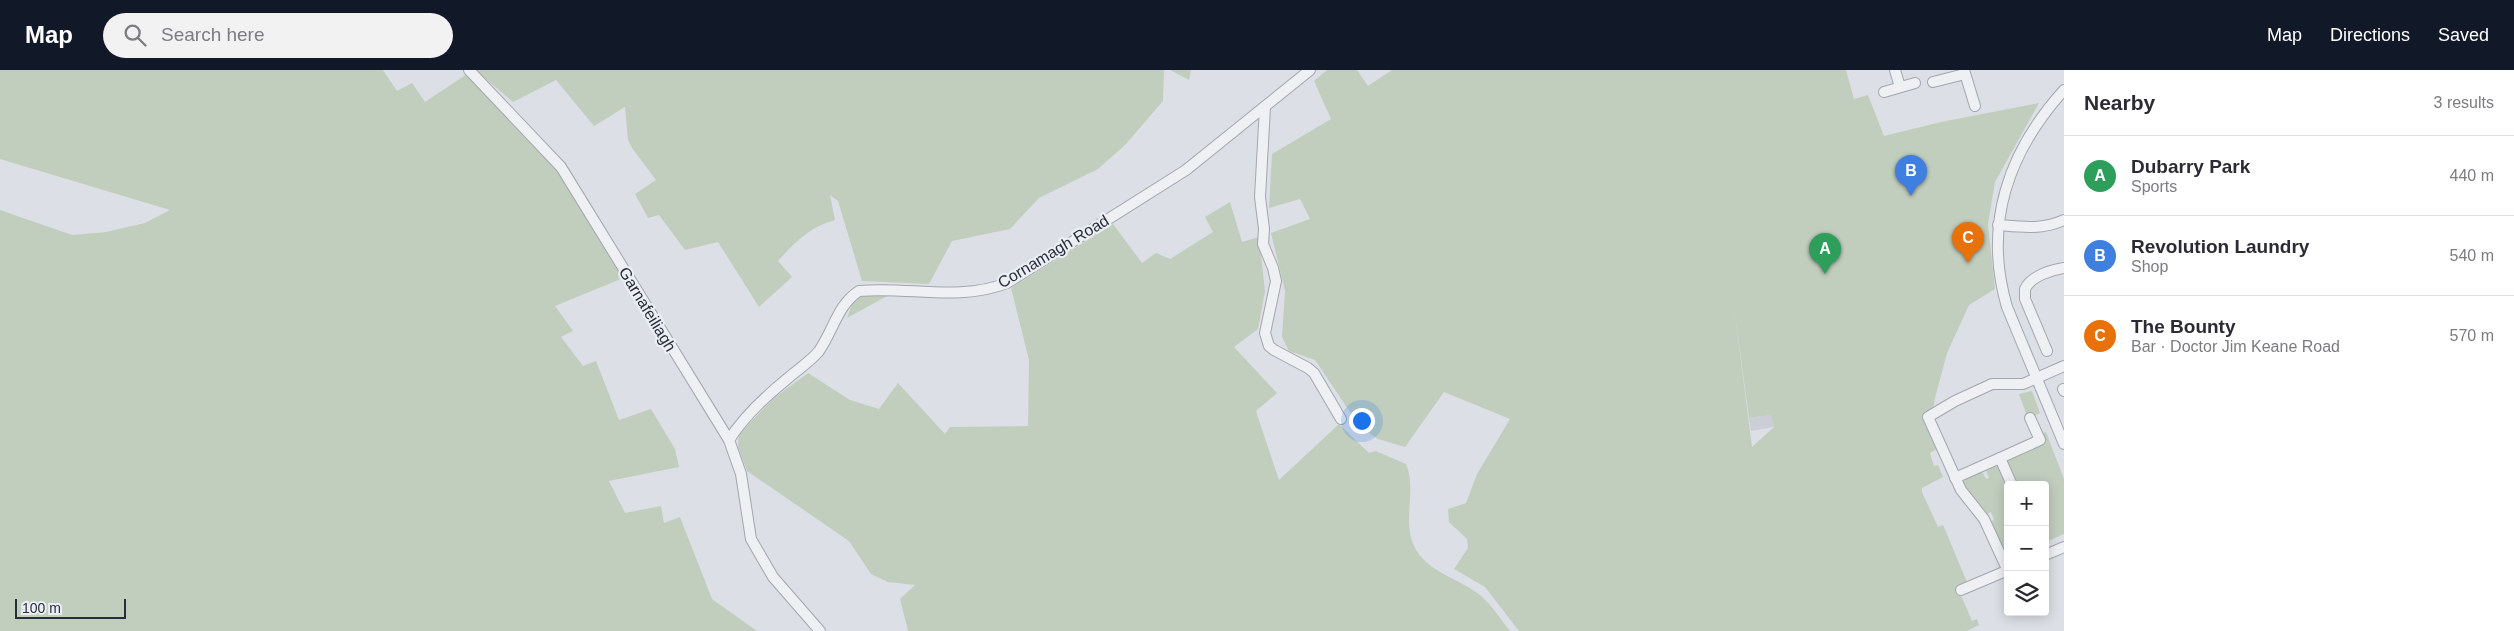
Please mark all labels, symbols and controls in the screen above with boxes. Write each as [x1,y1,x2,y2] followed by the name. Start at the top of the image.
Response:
[103,13,453,58] search box
[25,21,73,48] text: Map
[121,21,149,49] icon: search
[161,24,265,45] text: Search here
[2267,25,2302,45] text: Map
[2330,25,2410,45] text: Directions
[2438,25,2489,45] text: Saved
[2084,91,2155,114] text: Nearby
[2434,94,2494,111] text: 3 results
[1895,155,1927,196] pin: B
[2131,156,2250,177] text: Dubarry Park
[2094,167,2106,184] text: A
[2450,167,2494,184] text: 440 m
[2131,178,2177,195] text: Sports
[995,212,1112,291] street label: Cornamagh Road
[1952,222,1984,263] pin: C
[1809,233,1841,274] pin: A
[2131,236,2309,257] text: Revolution Laundry
[2094,247,2106,264] text: B
[2450,247,2494,264] text: 540 m
[2131,258,2168,275] text: Shop
[616,264,679,354] street label: Garnafeiliagh
[2131,316,2236,337] text: The Bounty
[2094,327,2106,344] text: C
[2450,327,2494,344] text: 570 m
[2131,338,2340,355] text: Bar · Doctor Jim Keane Road
[1349,408,1375,434] your location
[2004,481,2049,616] map controls
[2004,481,2049,526] button: +
[2004,526,2049,571] button: −
[2004,571,2049,616] button: layers
[15,596,126,619] scale bar
[22,600,61,616] text: 100 m

